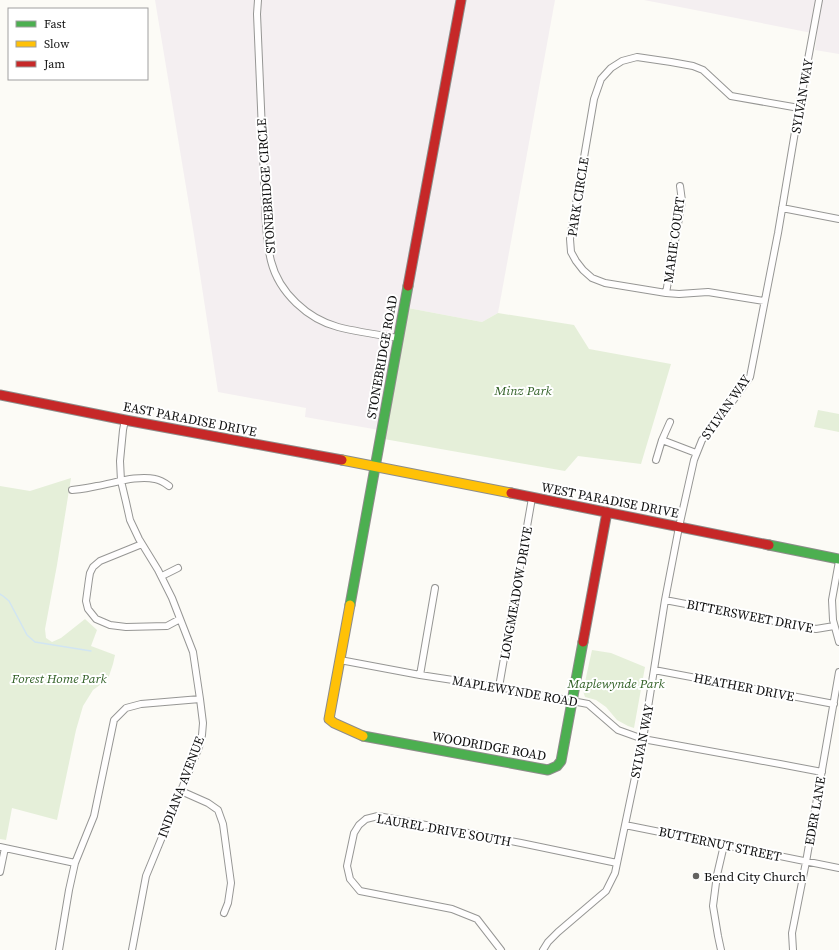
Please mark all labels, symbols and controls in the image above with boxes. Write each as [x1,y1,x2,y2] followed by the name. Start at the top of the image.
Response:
[8,8,148,80] legend
[44,16,66,32] text: Fast
[44,36,70,52] text: Slow
[43,56,65,72] text: Jam
[787,57,817,135] street label: SYLVAN WAY
[253,118,279,254] street label: STONEBRIDGE CIRCLE
[563,156,593,238] street label: PARK CIRCLE
[660,196,688,284] street label: MARIE COURT
[363,294,401,420] street label: STONEBRIDGE ROAD
[697,371,755,443] street label: SYLVAN WAY
[493,382,552,399] park label: Minz Park
[122,398,258,440] street label: EAST PARADISE DRIVE
[540,478,680,522] street label: WEST PARADISE DRIVE
[496,525,536,661] street label: LONGMEADOW DRIVE
[685,595,815,637] street label: BITTERSWEET DRIVE
[692,669,796,705] street label: HEATHER DRIVE
[10,670,107,687] park label: Forest Home Park
[451,672,579,710] street label: MAPLEWYNDE ROAD
[566,675,665,692] park label: Maplewynde Park
[626,702,658,780] street label: SYLVAN WAY
[430,728,548,764] street label: WOODRIDGE ROAD
[154,734,208,840] street label: INDIANA AVENUE
[801,775,829,847] street label: EDER LANE
[375,810,513,850] street label: LAUREL DRIVE SOUTH
[657,823,783,865] street label: BUTTERNUT STREET
[704,868,806,885] place label: Bend City Church
[691,871,701,881] marker: Bend City Church

